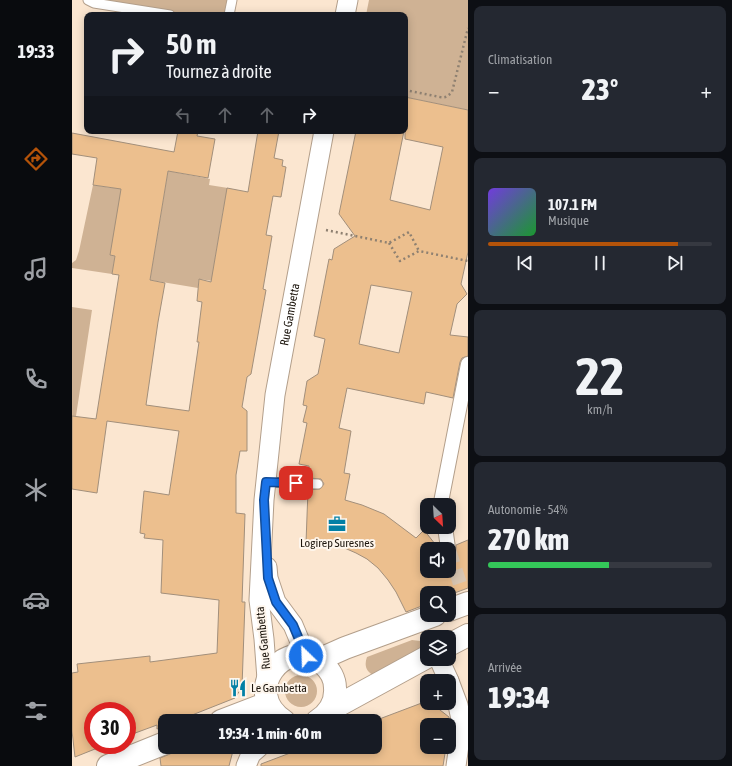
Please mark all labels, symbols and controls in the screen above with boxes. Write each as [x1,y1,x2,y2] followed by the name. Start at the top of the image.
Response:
[100,28,152,80] icon: right
[166,28,216,60] text: 50 m
[17,41,55,62] text: 19:33
[488,52,552,67] text: Climatisation
[166,61,272,82] text: Tournez à droite
[582,72,618,106] text: 23°
[488,77,499,103] text: −
[701,77,712,103] text: +
[172,104,194,126] icon: left
[214,104,236,126] icon: ahead
[256,104,278,126] icon: ahead
[298,104,320,126] icon: right
[22,145,50,173] icon: directions
[548,196,597,213] text: 107.1 FM
[548,213,589,228] text: Musique
[514,252,536,274] icon: previous
[589,252,611,274] icon: pause
[664,252,686,274] icon: next
[22,255,50,283] icon: music
[277,282,303,347] street label: Rue Gambetta
[576,346,624,406] text: 22
[22,365,50,393] icon: phone
[587,402,613,417] text: km/h
[279,466,313,500] pin
[285,472,307,494] icon: arrive
[22,476,50,504] icon: climate
[420,498,456,534] north arrow
[420,498,456,754] map controls
[488,502,568,517] text: Autonomie · 54%
[327,514,347,534] office icon: Logirep Suresnes
[488,522,569,556] text: 270 km
[300,536,374,550] place label: Logirep Suresnes
[420,542,456,578] button: sound
[22,586,50,614] icon: car
[420,586,456,622] button: search
[253,606,273,670] street label: Rue Gambetta
[420,630,456,666] button: layers
[285,635,327,677] position arrow
[488,660,522,675] text: Arrivée
[420,674,456,710] button: +
[228,678,248,698] restaurant icon: Le Gambetta
[488,680,550,714] text: 19:34
[251,681,307,695] place label: Le Gambetta
[22,697,50,725] icon: filters
[84,702,136,754] speed limit sign: 30
[420,718,456,754] button: −
[218,725,322,742] text: 19:34 · 1 min · 60 m

